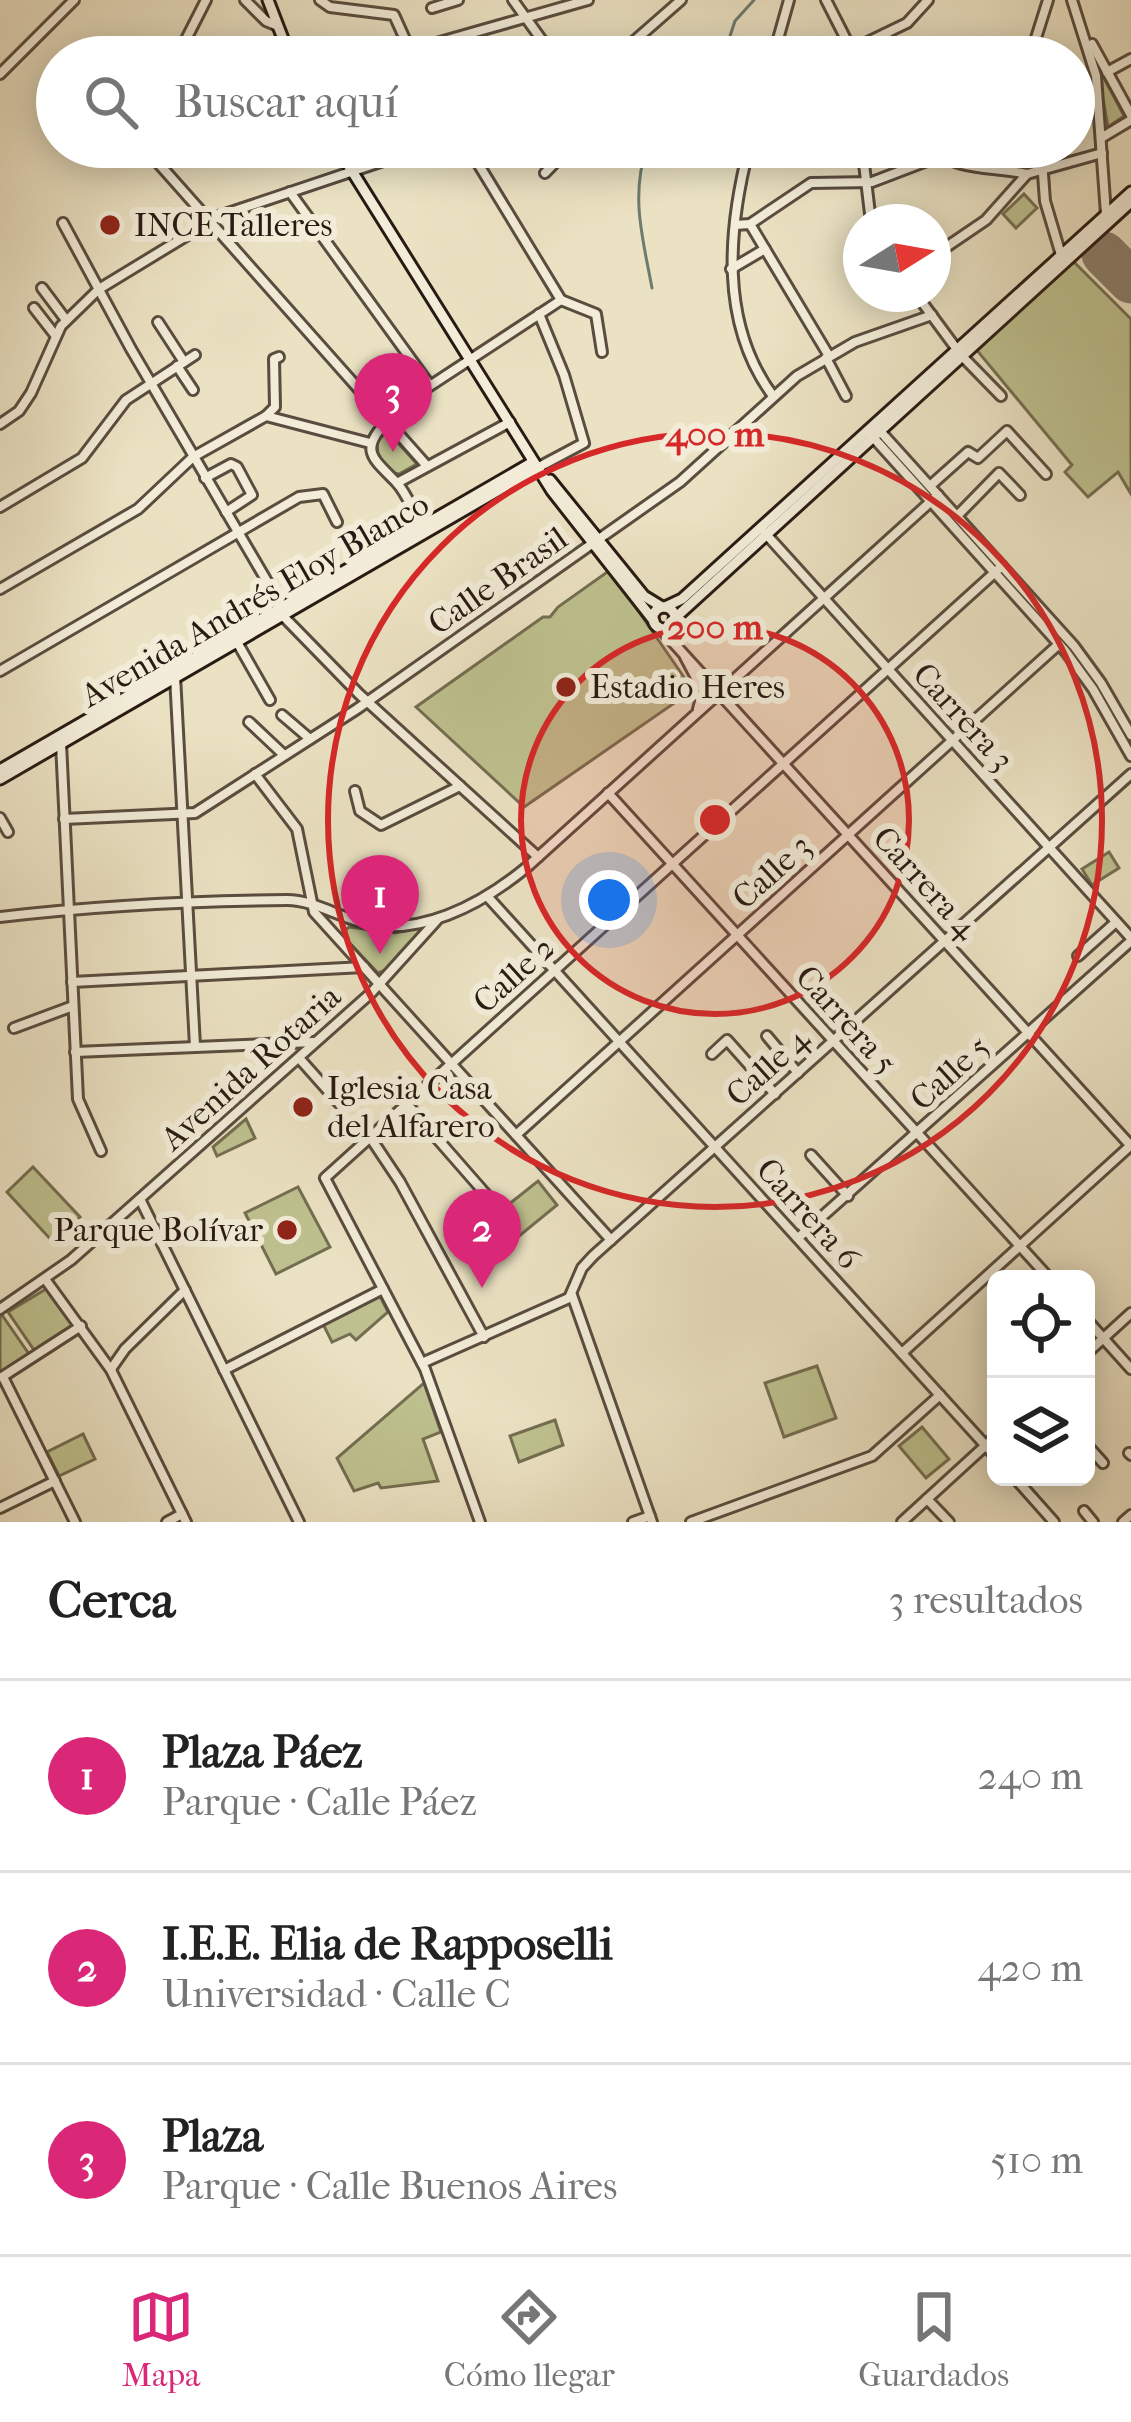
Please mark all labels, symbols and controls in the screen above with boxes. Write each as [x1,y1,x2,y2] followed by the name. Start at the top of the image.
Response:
[36,36,1095,168] search box
[78,69,144,135] icon: search
[174,76,398,129] text: Buscar aquí
[843,204,951,312] north arrow
[134,206,332,245] place label: INCE Talleres
[97,212,123,238] marker: INCE Talleres
[354,353,432,452] pin: 3
[665,413,765,456] text: 400 m
[72,484,436,717] street label: Avenida Andrés Eloy Blanco
[421,519,575,643] street label: Calle Brasil
[667,606,764,648] text: 200 m
[904,655,1022,779] street label: Carrera 3
[590,668,785,707] place label: Estadio Heres
[553,674,579,700] marker: Estadio Heres
[694,799,736,841] centre of rings
[864,819,987,948] street label: Carrera 4
[725,827,819,917] street label: Calle 3
[341,855,419,954] pin: 1
[579,870,639,930] your location
[465,928,563,1022] street label: Calle 2
[787,958,905,1082] street label: Carrera 5
[152,977,349,1160] street label: Avenida Rotaria
[718,1019,819,1114] street label: Calle 4
[902,1027,998,1119] street label: Calle 5
[327,1069,495,1146] place label: Iglesia Casa del Alfarero
[290,1094,316,1120] marker: Iglesia Casa del Alfarero
[748,1150,868,1278] street label: Carrera 6
[443,1189,521,1288] pin: 2
[53,1211,263,1250] place label: Parque Bolívar
[274,1217,300,1243] marker: Parque Bolívar
[987,1270,1095,1486] map controls
[987,1270,1095,1378] button: locate
[987,1378,1095,1486] button: layers
[48,1570,175,1630] text: Cerca
[889,1577,1083,1623] text: 3 resultados
[162,1726,362,1779] text: Plaza Páez
[80,1753,94,1799] text: 1
[978,1753,1083,1799] text: 240 m
[162,1779,477,1825] text: Parque · Calle Páez
[162,1918,613,1971] text: I.E.E. Elia de Rapposelli
[77,1945,97,1991] text: 2
[978,1945,1083,1991] text: 420 m
[162,1971,511,2017] text: Universidad · Calle C
[162,2110,263,2163] text: Plaza
[79,2137,95,2183] text: 3
[990,2137,1083,2183] text: 510 m
[162,2163,617,2209] text: Parque · Calle Buenos Aires
[122,2284,200,2395] tab: Mapa
[444,2284,615,2395] tab: Cómo llegar
[858,2284,1009,2395] tab: Guardados

